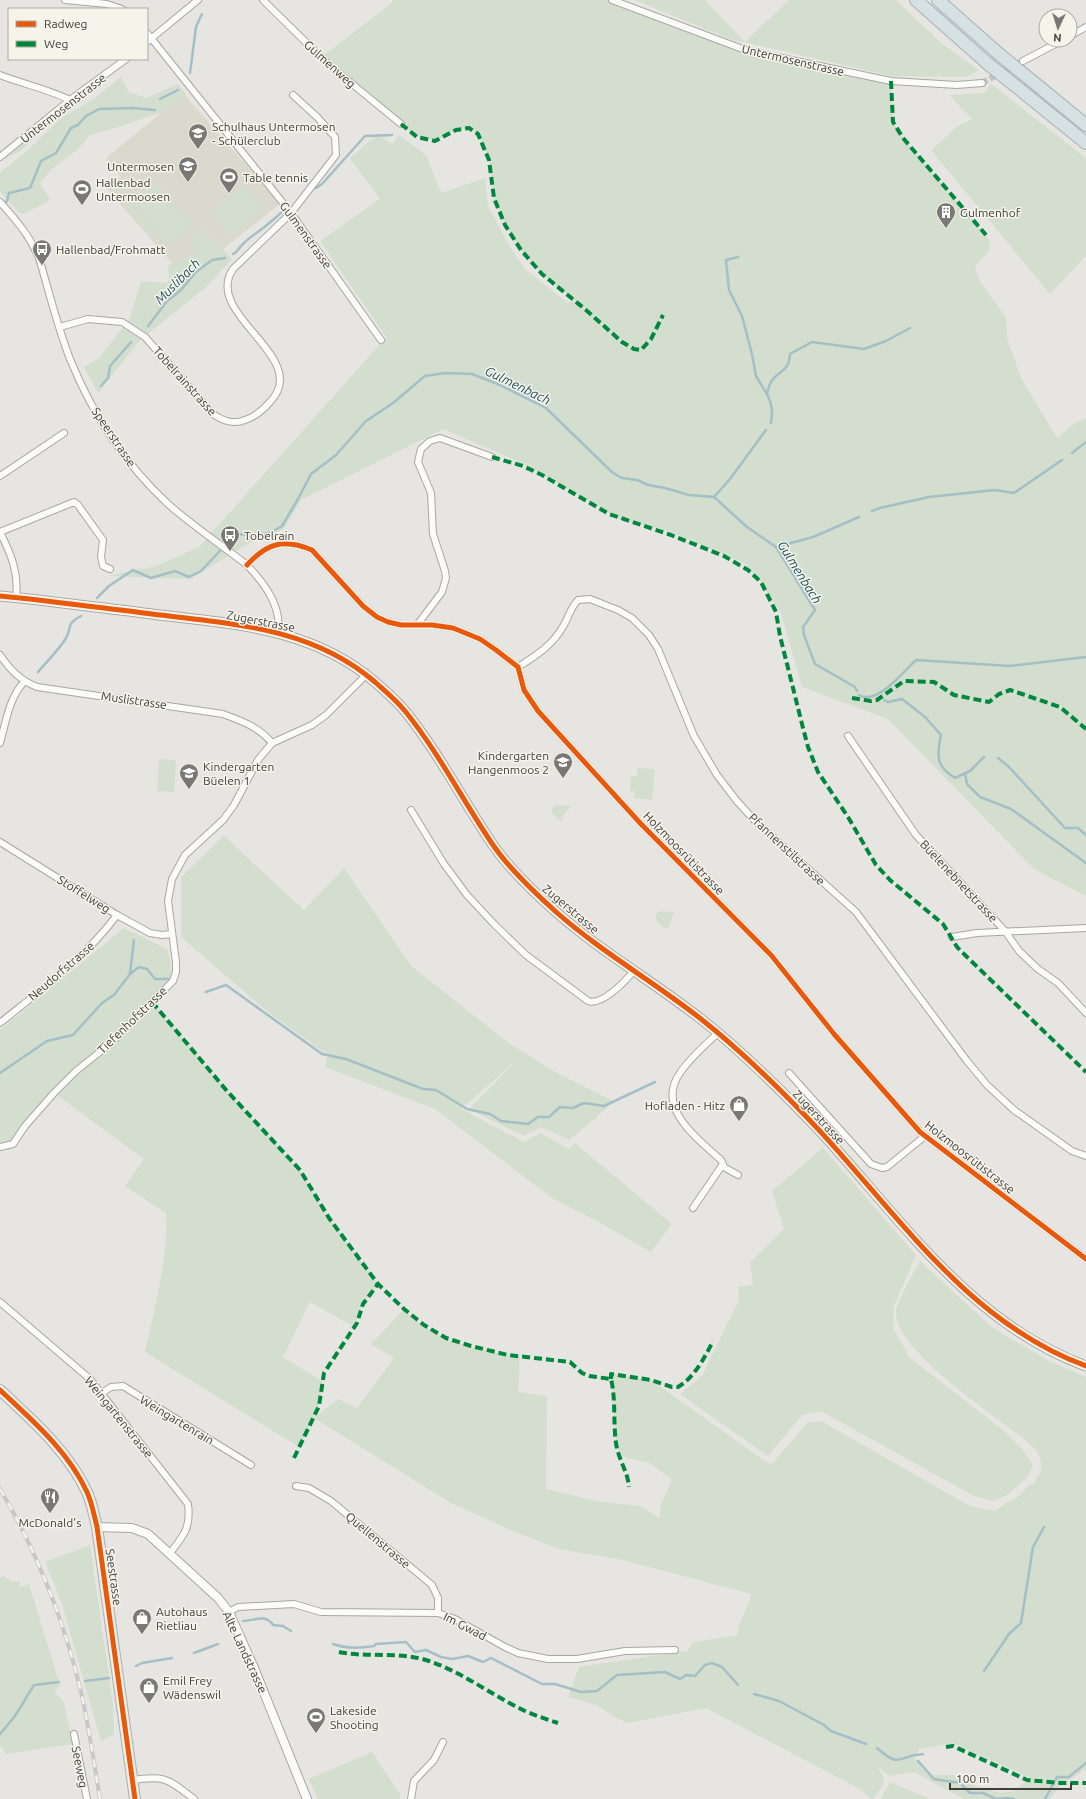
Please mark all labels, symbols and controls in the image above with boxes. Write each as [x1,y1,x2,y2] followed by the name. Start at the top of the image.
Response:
[8,8,148,60] legend
[1038,8,1078,48] north arrow
[44,17,87,30] text: Radweg
[1053,32,1062,44] text: N
[44,37,68,50] text: Weg
[302,38,358,90] street label: Gulmenweg
[741,42,845,78] street label: Untermosenstrasse
[18,71,108,145] street label: Untermosenstrasse
[212,120,336,147] place label: Schulhaus Untermosen - Schülerclub
[187,122,209,150] school or university icon: Schulhaus Untermosen - Schülerclub
[177,155,199,183] school or university icon: Untermosen
[107,160,174,173] place label: Untermosen
[218,166,240,194] sports icon: Table tennis
[243,171,308,184] place label: Table tennis
[96,176,170,203] place label: Hallenbad Untermoosen
[71,178,93,206] sports icon: Hallenbad Untermoosen
[277,199,335,271] street label: Gulmenstrasse
[935,201,957,229] building icon: Gulmenhof
[960,206,1021,219] place label: Gulmenhof
[31,238,53,266] bus stop icon: Hallenbad/Frohmatt
[56,243,166,256] place label: Hallenbad/Frohmatt
[152,256,202,306] water label: Muslibach
[151,344,219,418] street label: Tobelrainstrasse
[483,363,553,407] water label: Gulmenbach
[89,405,139,469] street label: Speerstrasse
[219,524,241,552] bus stop icon: Tobelrain
[244,529,294,542] place label: Tobelrain
[775,538,825,606] water label: Gulmenbach
[226,608,296,634] street label: Zugerstrasse
[100,689,168,711] street label: Muslistrasse
[468,749,549,776] place label: Kindergarten Hangenmoos 2
[552,751,574,779] school or university icon: Kindergarten Hangenmoos 2
[203,760,274,787] place label: Kindergarten Büelen 1
[178,762,200,790] school or university icon: Kindergarten Büelen 1
[641,809,727,897] street label: Holzmoosrütistrasse
[746,811,828,887] street label: Pfannenstilstrasse
[918,837,1000,925] street label: Büelenebnetstrasse
[55,873,113,915] street label: Stoffelweg
[540,882,602,936] street label: Zugerstrasse
[25,939,97,1003] street label: Neudorfstrasse
[95,984,169,1056] street label: Tiefenhofstrasse
[791,1087,847,1147] street label: Zugerstrasse
[728,1094,750,1122] shop icon: Hofladen - Hitz
[645,1099,725,1112] place label: Hofladen - Hitz
[923,1118,1017,1196] street label: Holzmoosrütistrasse
[82,1374,156,1460] street label: Weingartenstrasse
[138,1393,216,1447] street label: Weingartenrain
[39,1486,61,1514] restaurant icon: McDonald's
[343,1509,413,1571] street label: Quellenstrasse
[19,1516,81,1529] place label: McDonald's
[104,1548,124,1606] street label: Seestrasse
[156,1605,207,1632] place label: Autohaus Rietliau
[131,1607,153,1635] shop icon: Autohaus Rietliau
[220,1609,270,1695] street label: Alte Landstrasse
[441,1610,489,1642] street label: Im Gwad
[163,1674,221,1701] place label: Emil Frey Wädenswil
[138,1676,160,1704] shop icon: Emil Frey Wädenswil
[330,1704,379,1731] place label: Lakeside Shooting
[305,1706,327,1734] sports icon: Lakeside Shooting
[70,1745,90,1789] street label: Seeweg
[950,1765,1071,1791] scale bar
[956,1772,989,1785] text: 100 m

